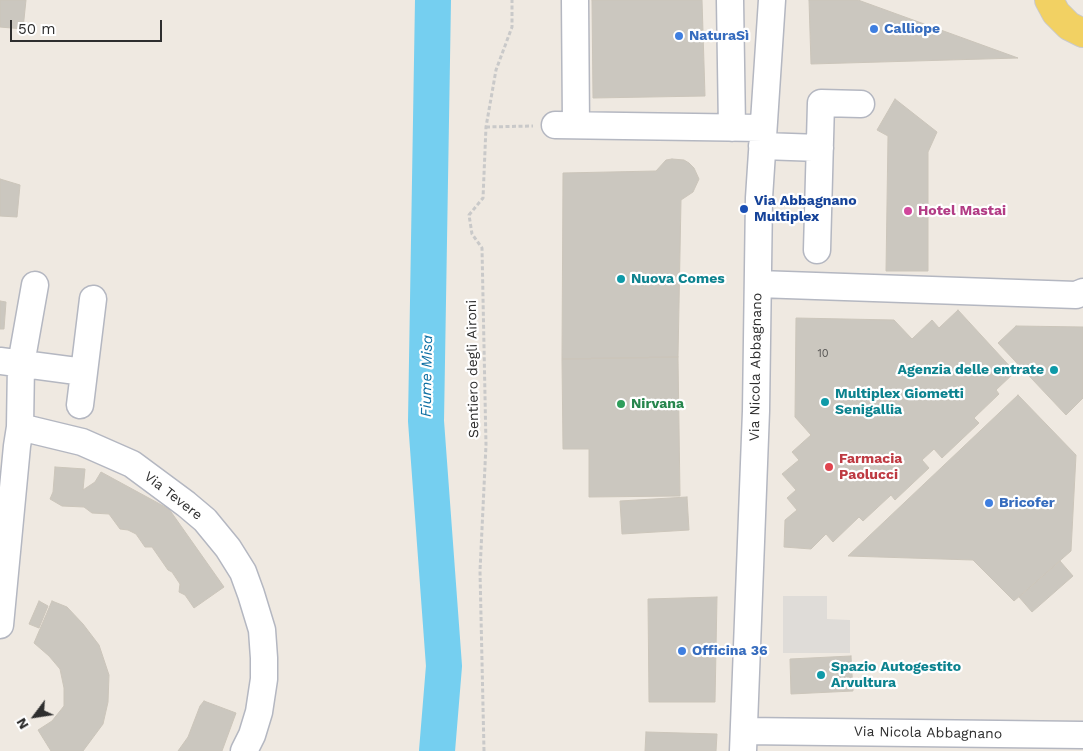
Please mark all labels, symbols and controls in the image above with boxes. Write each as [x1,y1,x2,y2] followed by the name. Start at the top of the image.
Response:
[12,10,165,42] scale bar
[18,20,55,38] text: 50 m
[884,21,940,37] place label: Calliope
[868,23,880,35] marker: Calliope
[689,28,749,44] place label: NaturaSì
[673,30,685,42] marker: NaturaSì
[754,193,857,226] place label: Via Abbagnano Multiplex
[738,203,750,215] marker: Via Abbagnano Multiplex
[918,203,1006,219] place label: Hotel Mastai
[902,205,914,217] marker: Hotel Mastai
[631,271,725,287] place label: Nuova Comes
[615,273,627,285] marker: Nuova Comes
[746,293,766,441] street label: Via Nicola Abbagnano
[463,300,483,438] street label: Sentiero degli Aironi
[417,335,437,417] water label: Fiume Misa
[817,347,829,361] house number: 10
[897,362,1044,378] place label: Agenzia delle entrate
[1048,364,1060,376] marker: Agenzia delle entrate
[835,386,964,418] place label: Multiplex Giometti Senigallia
[631,396,684,412] place label: Nirvana
[819,396,831,408] marker: Multiplex Giometti Senigallia
[615,398,627,410] marker: Nirvana
[839,451,902,484] place label: Farmacia Paolucci
[823,461,835,473] marker: Farmacia Paolucci
[141,468,205,524] street label: Via Tevere
[999,495,1055,511] place label: Bricofer
[983,497,995,509] marker: Bricofer
[692,643,768,659] place label: Officina 36
[676,645,688,657] marker: Officina 36
[831,659,961,692] place label: Spazio Autogestito Arvultura
[815,669,827,681] marker: Spazio Autogestito Arvultura
[10,691,60,741] north arrow
[13,715,32,732] text: N
[854,723,1002,743] street label: Via Nicola Abbagnano

